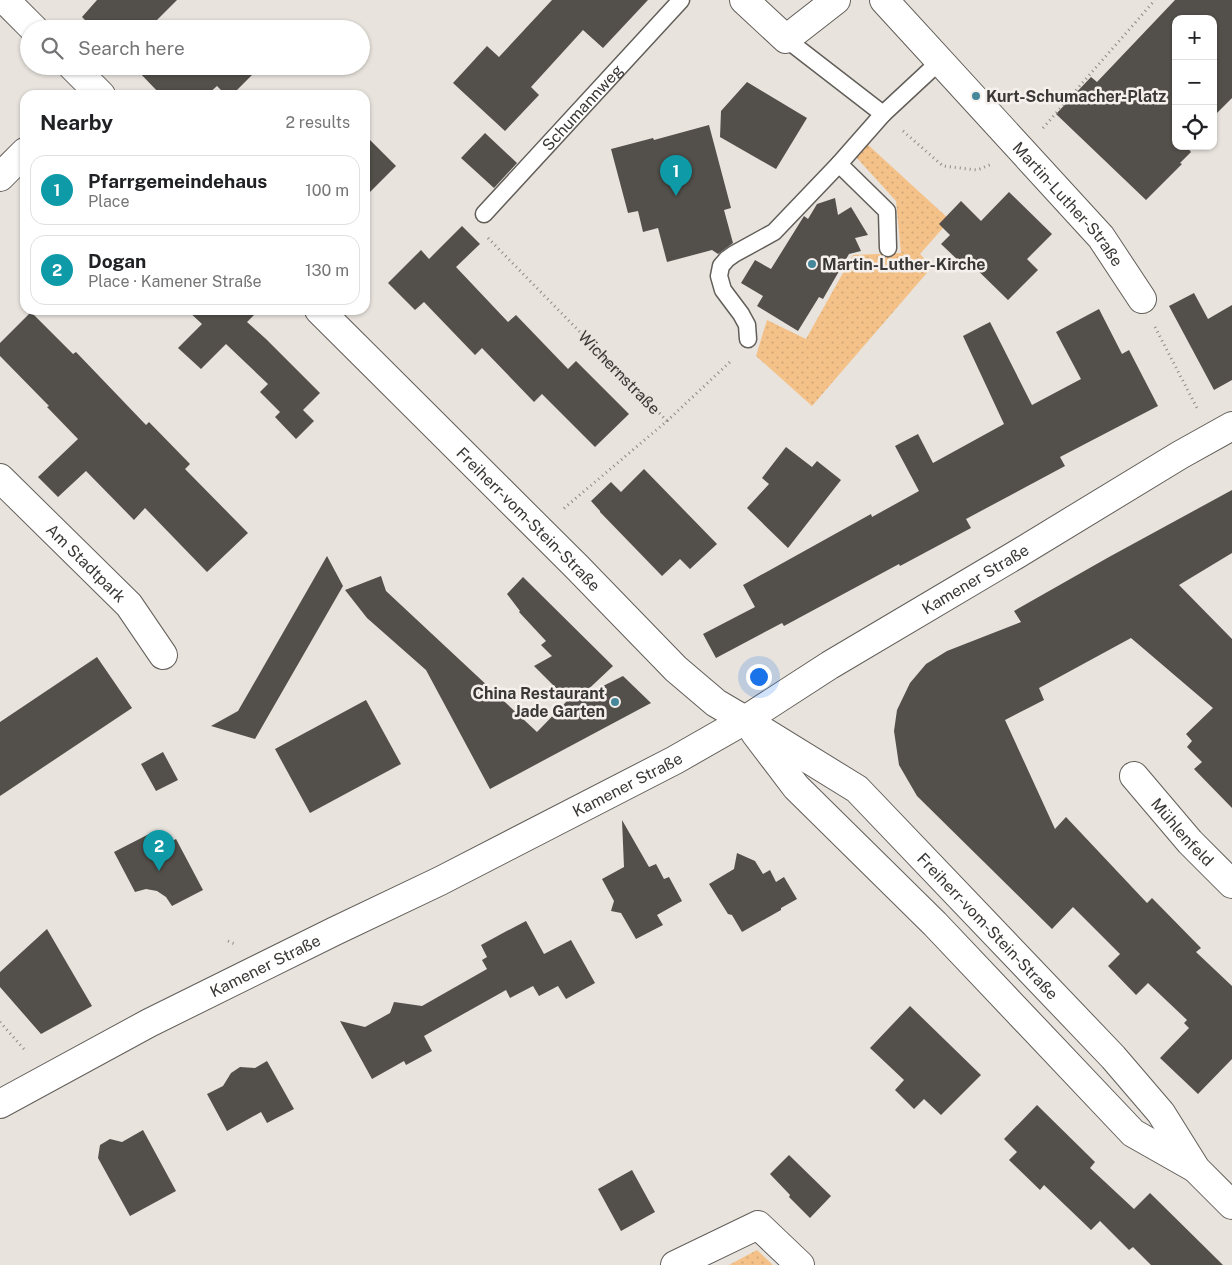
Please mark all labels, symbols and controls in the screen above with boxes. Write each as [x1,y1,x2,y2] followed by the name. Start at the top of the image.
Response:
[1172,15,1217,150] map controls
[1172,15,1217,60] button: +
[20,20,370,75] search box
[38,34,66,62] icon: search
[78,37,185,59] text: Search here
[538,60,627,154] street label: Schumannweg
[1172,60,1217,105] button: −
[986,87,1166,106] place label: Kurt-Schumacher-Platz
[970,90,982,102] marker: Kurt-Schumacher-Platz
[1172,105,1217,150] button: locate
[40,110,113,135] text: Nearby
[285,113,350,132] text: 2 results
[1009,138,1127,270] street label: Martin-Luther-Straße
[660,155,692,196] pin: 1
[88,170,267,192] text: Pfarrgemeindehaus
[54,181,60,200] text: 1
[305,181,349,200] text: 100 m
[88,192,130,211] text: Place
[88,250,146,272] text: Dogan
[822,255,986,274] place label: Martin-Luther-Kirche
[806,258,818,270] marker: Martin-Luther-Kirche
[52,261,62,280] text: 2
[305,261,349,280] text: 130 m
[88,272,262,291] text: Place · Kamener Straße
[575,327,664,418] street label: Wichernstraße
[453,443,604,595] street label: Freiherr-vom-Stein-Straße
[43,520,130,606] street label: Am Stadtpark
[918,540,1032,618] street label: Kamener Straße
[746,664,772,690] your location
[473,684,605,721] place label: China Restaurant Jade Garten
[609,696,621,708] marker: China Restaurant Jade Garten
[569,748,686,821] street label: Kamener Straße
[1147,794,1218,870] street label: Mühlenfeld
[143,830,175,871] pin: 2
[913,849,1062,1003] street label: Freiherr-vom-Stein-Straße
[207,930,323,1001] street label: Kamener Straße

